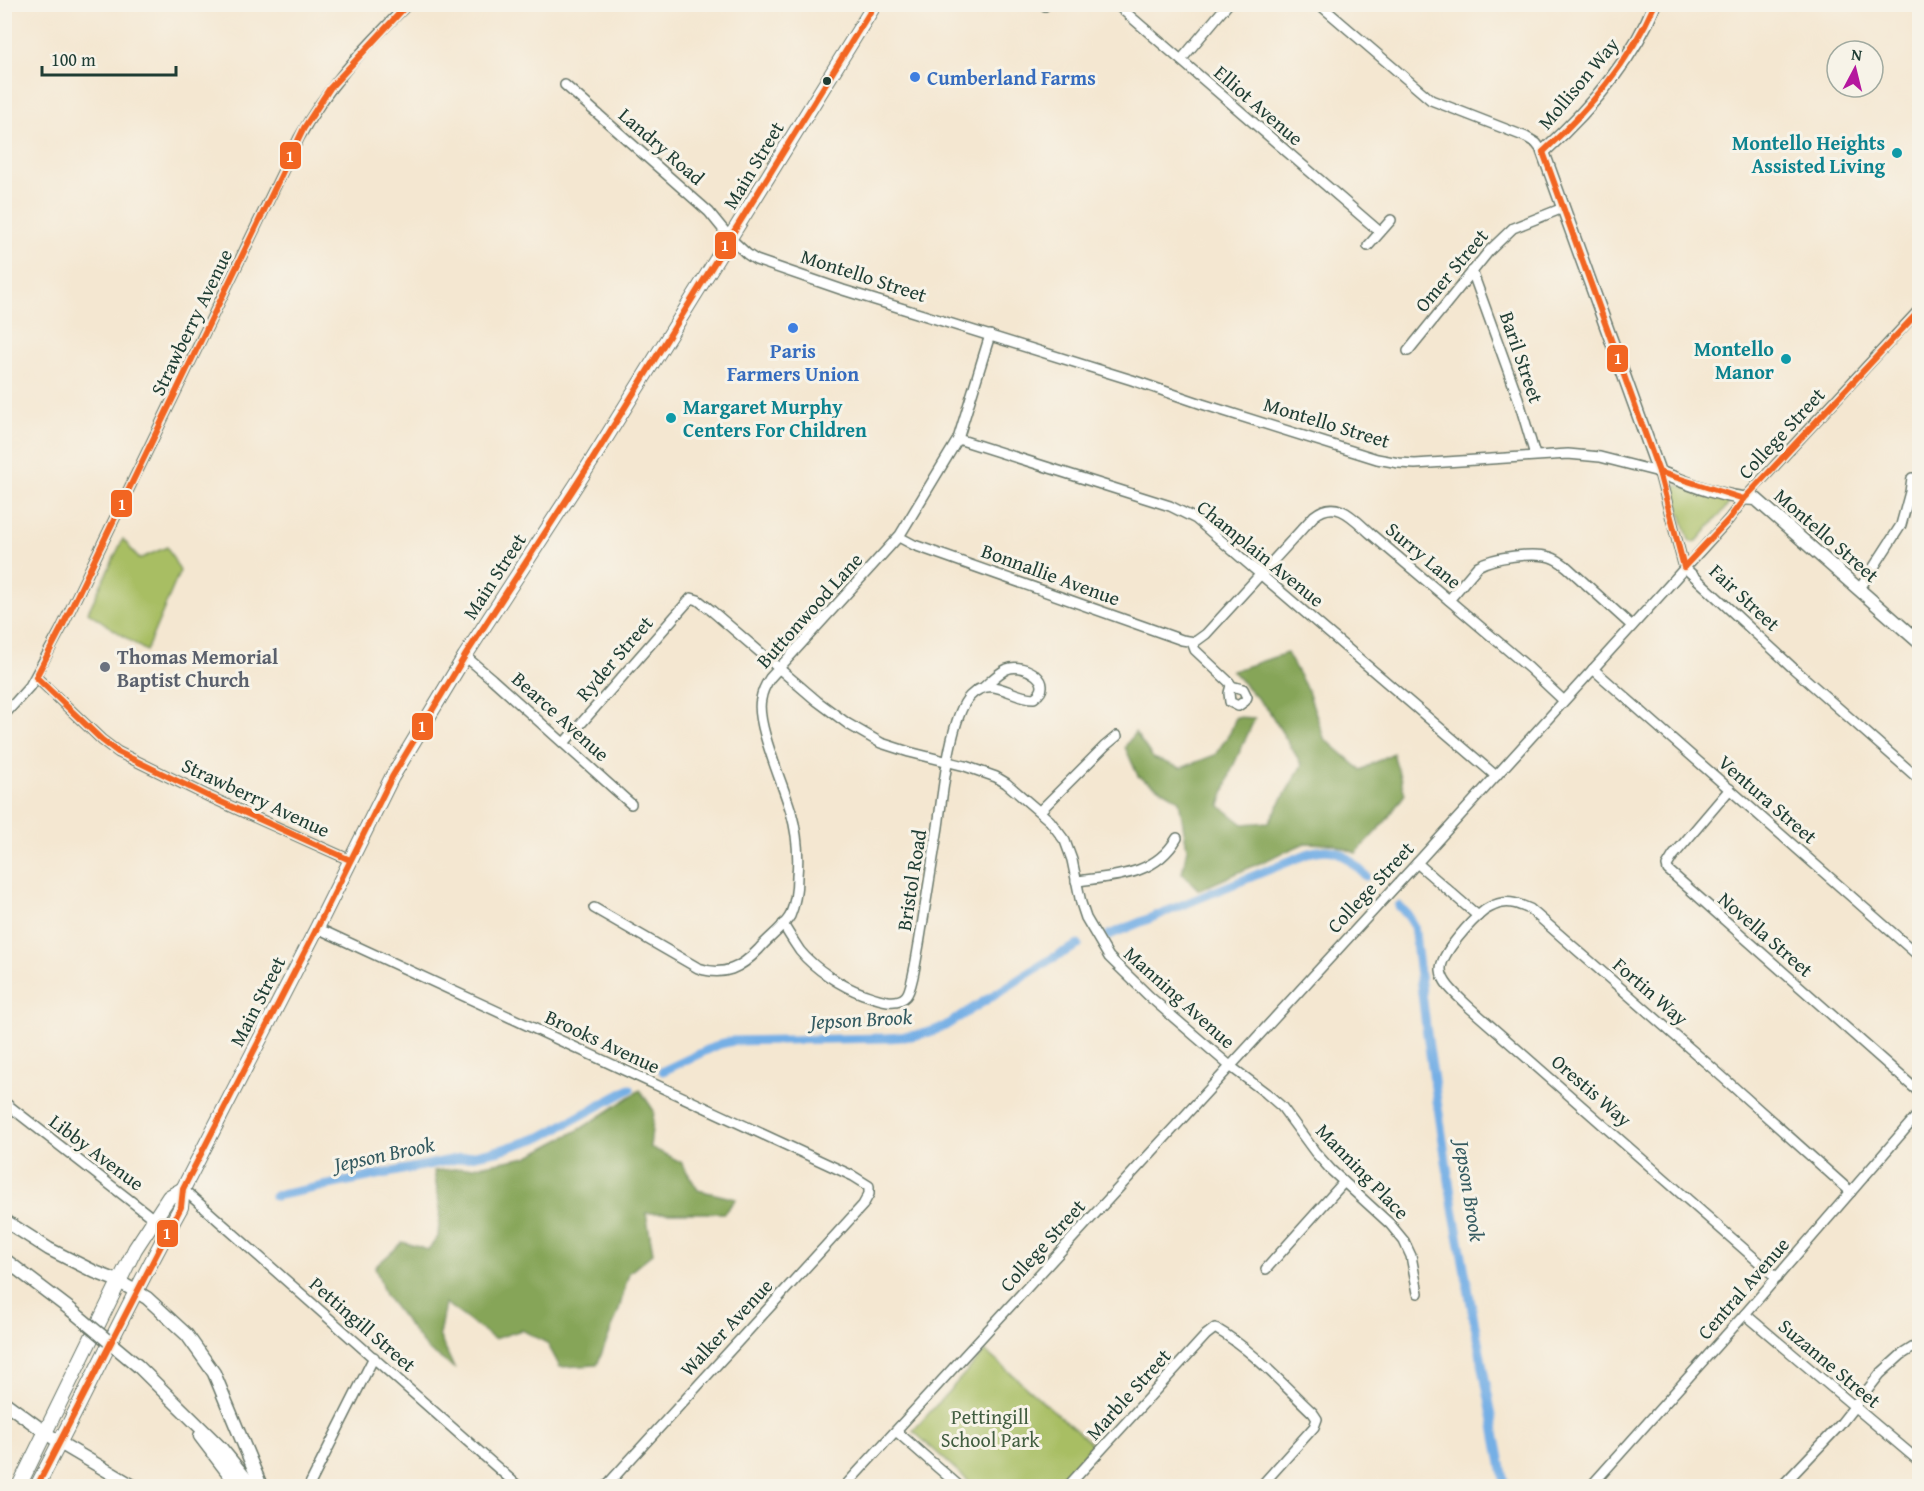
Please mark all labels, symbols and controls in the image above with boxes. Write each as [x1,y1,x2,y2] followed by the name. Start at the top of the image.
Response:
[1531,30,1625,136] street label: Mollison Way
[42,39,176,77] scale bar
[1825,39,1885,99] north arrow
[1850,42,1864,67] text: N
[51,46,96,73] text: 100 m
[1208,58,1310,152] street label: Elliot Avenue
[927,63,1096,92] place label: Cumberland Farms
[908,70,922,84] marker: Cumberland Farms
[821,75,833,87] unlabelled marker
[613,100,712,192] street label: Landry Road
[715,116,791,214] street label: Main Street
[1732,128,1885,180] place label: Montello Heights Assisted Living
[279,141,302,170] line badge: 1
[286,144,294,168] text: 1
[1890,146,1904,160] marker: Montello Heights Assisted Living
[1407,222,1495,318] street label: Omer Street
[714,231,737,260] line badge: 1
[721,233,729,257] text: 1
[797,241,931,309] street label: Montello Street
[143,244,239,400] street label: Strawberry Avenue
[1493,307,1551,407] street label: Baril Street
[786,321,800,335] marker: Paris Farmers Union
[1694,334,1774,386] place label: Montello Manor
[727,336,859,388] place label: Paris Farmers Union
[1606,344,1629,373] line badge: 1
[1614,346,1622,370] text: 1
[1779,352,1793,366] marker: Montello Manor
[1731,381,1831,485] street label: College Street
[1260,389,1394,455] street label: Montello Street
[683,392,867,444] place label: Margaret Murphy Centers For Children
[664,411,678,425] marker: Margaret Murphy Centers For Children
[1768,481,1886,589] street label: Montello Street
[110,489,133,518] line badge: 1
[118,492,126,516] text: 1
[1191,492,1331,614] street label: Champlain Avenue
[1380,515,1468,595] street label: Surry Lane
[455,527,533,625] street label: Main Street
[978,535,1124,613] street label: Bonnallie Avenue
[749,546,869,674] street label: Buttonwood Lane
[1703,557,1787,637] street label: Fair Street
[569,609,659,707] street label: Ryder Street
[117,642,278,694] place label: Thomas Memorial Baptist Church
[98,660,112,674] marker: Thomas Memorial Baptist Church
[506,664,616,768] street label: Bearce Avenue
[411,712,434,741] line badge: 1
[418,714,426,738] text: 1
[1712,748,1824,850] street label: Ventura Street
[177,750,335,844] street label: Strawberry Avenue
[889,827,933,933] street label: Bristol Road
[1320,835,1420,939] street label: College Street
[1712,885,1820,983] street label: Novella Street
[1118,939,1242,1055] street label: Manning Avenue
[1607,950,1695,1032] street label: Fortin Way
[222,951,292,1051] street label: Main Street
[806,1001,913,1037] water label: Jepson Brook
[541,1002,665,1080] street label: Brooks Avenue
[1545,1047,1639,1133] street label: Orestis Way
[44,1107,150,1197] street label: Libby Avenue
[1310,1116,1416,1226] street label: Manning Place
[328,1128,437,1180] water label: Jepson Brook
[1446,1135,1493,1244] water label: Jepson Brook
[992,1192,1092,1298] street label: College Street
[156,1219,179,1248] line badge: 1
[163,1221,171,1245] text: 1
[1690,1230,1796,1346] street label: Central Avenue
[303,1269,423,1379] street label: Pettingill Street
[673,1272,779,1382] street label: Walker Avenue
[1773,1312,1887,1414] street label: Suzanne Street
[1079,1342,1177,1446] street label: Marble Street
[941,1402,1040,1454] park label: Pettingill School Park

